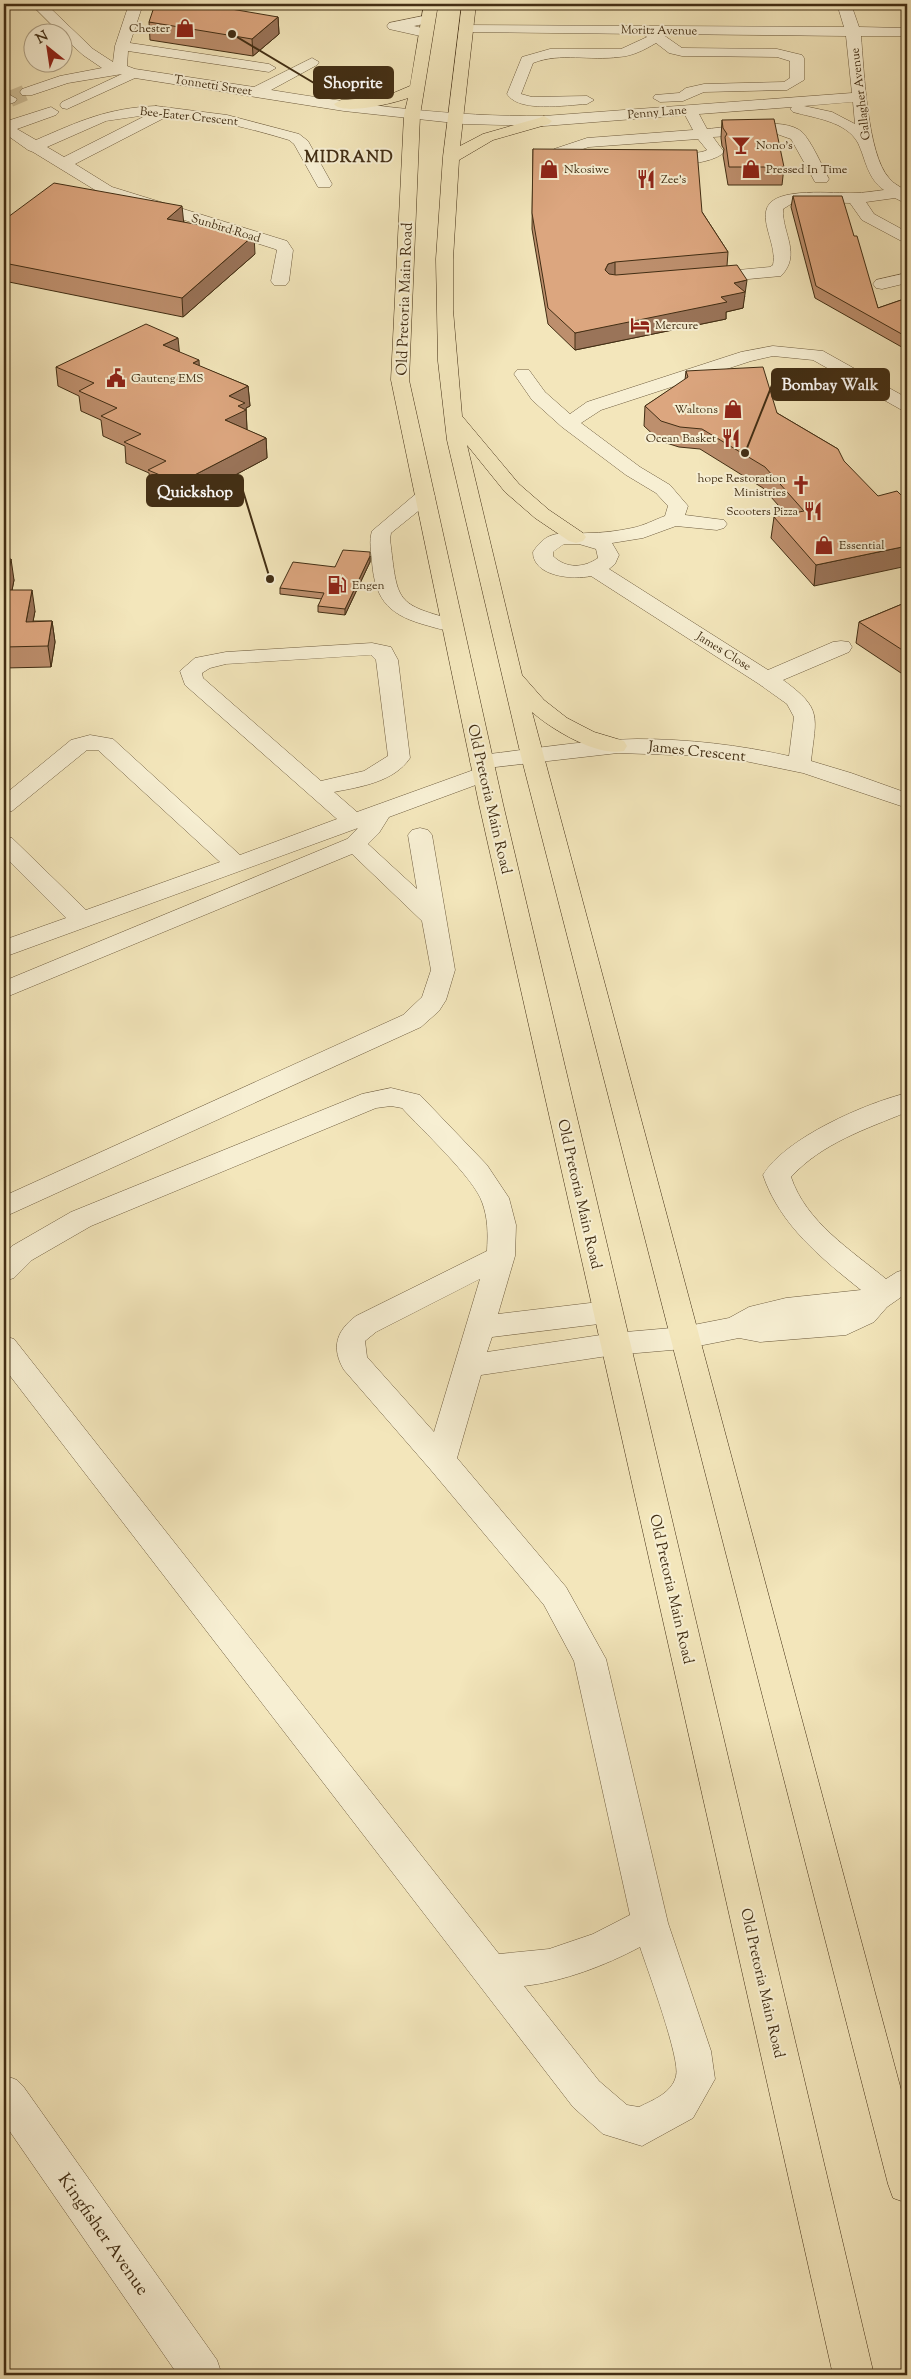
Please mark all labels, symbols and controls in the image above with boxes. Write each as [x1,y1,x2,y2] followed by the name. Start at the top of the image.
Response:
[174,17,196,39] shop icon: Chester
[129,20,170,38] place label: Chester
[621,21,698,41] street label: Moritz Avenue
[22,22,72,72] north arrow
[33,27,52,50] text: N
[846,46,876,141] street label: Gallagher Avenue
[314,67,393,98] callout: Shoprite
[173,71,253,101] street label: Tonnetti Street
[323,73,383,96] text: Shoprite
[627,101,688,125] street label: Penny Lane
[139,103,239,131] street label: Bee-Eater Crescent
[730,134,752,156] bar icon: Nono's
[756,137,793,155] place label: Nono's
[304,147,394,170] district label: MIDRAND
[538,158,560,180] shop icon: Nkosiwe
[740,158,762,180] shop icon: Pressed In Time
[564,161,609,179] place label: Nkosiwe
[766,161,848,179] place label: Pressed In Time
[635,168,657,190] restaurant icon: Zee's
[661,171,687,189] place label: Zee's
[189,210,263,248] street label: Sunbird Road
[392,222,419,376] street label: Old Pretoria Main Road
[629,314,651,336] hotel icon: Mercure
[655,317,699,335] place label: Mercure
[105,367,127,389] public building icon: Gauteng EMS
[772,369,889,400] callout: Bombay Walk
[131,370,203,388] place label: Gauteng EMS
[782,375,879,398] text: Bombay Walk
[722,398,744,420] shop icon: Waltons
[674,401,718,419] place label: Waltons
[720,427,742,449] restaurant icon: Ocean Basket
[646,430,716,448] place label: Ocean Basket
[698,470,786,502] place label: hope Restoration Ministries
[790,474,812,496] church icon: hope Restoration Ministries
[147,475,243,506] callout: Quickshop
[157,482,233,505] text: Quickshop
[802,500,824,522] restaurant icon: Scooters Pizza
[726,503,798,521] place label: Scooters Pizza
[813,534,835,556] shop icon: Essential
[839,537,885,555] place label: Essential
[326,574,348,596] fuel station icon: Engen
[352,577,385,595] place label: Engen
[692,627,755,676] street label: James Close
[461,722,516,877] street label: Old Pretoria Main Road
[646,737,746,768] street label: James Crescent
[551,1117,606,1272] street label: Old Pretoria Main Road
[643,1512,698,1667] street label: Old Pretoria Main Road
[734,1906,789,2061] street label: Old Pretoria Main Road
[50,2169,154,2301] street label: Kingfisher Avenue

